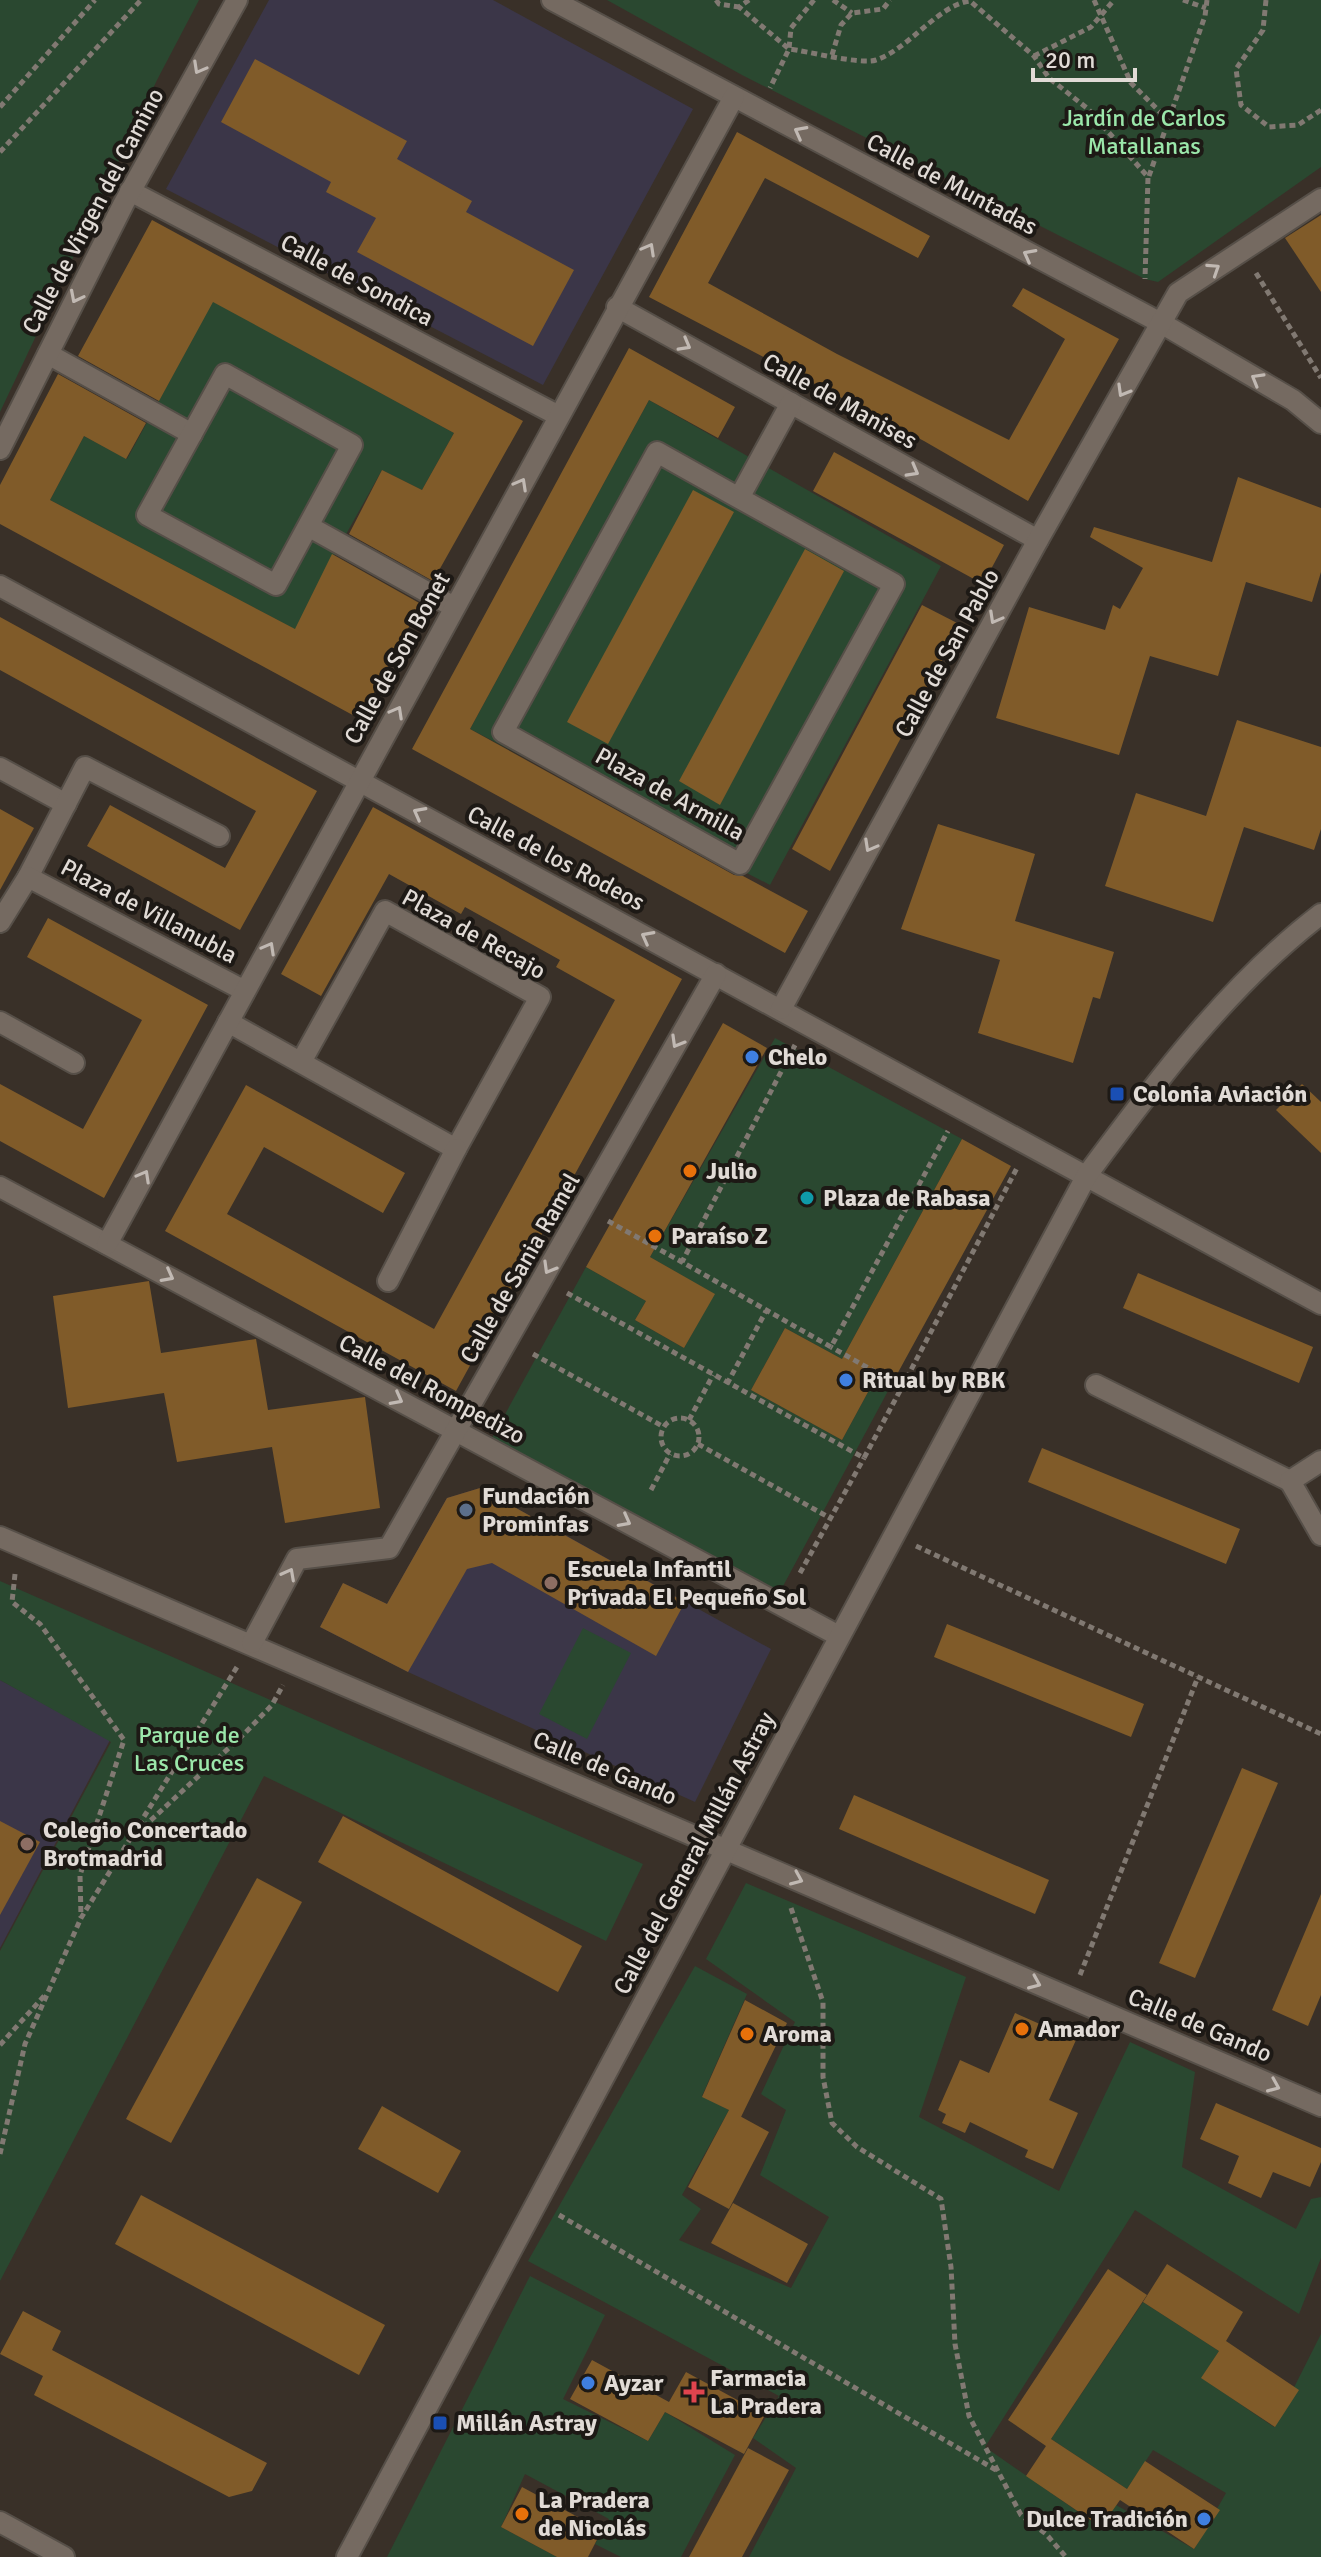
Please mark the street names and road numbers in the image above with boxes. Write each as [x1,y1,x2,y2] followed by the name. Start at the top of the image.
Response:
[15,83,171,339] street label: Calle de Virgen del Camino
[862,126,1042,242] street label: Calle de Muntadas
[275,227,439,333] street label: Calle de Sondica
[758,346,922,456] street label: Calle de Manises
[888,563,1006,743] street label: Calle de San Pablo
[337,567,457,749] street label: Calle de Son Bonet
[590,741,750,847] street label: Plaza de Armilla
[462,799,650,917] street label: Calle de los Rodeos
[56,852,242,970] street label: Plaza de Villanubla
[397,882,551,986] street label: Plaza de Recajo
[453,1168,587,1368] street label: Calle de Sania Ramel
[334,1327,530,1451] street label: Calle del Rompedizo
[607,1707,781,1999] street label: Calle del General Millán Astray
[529,1724,681,1812] street label: Calle de Gando
[1124,1981,1276,2069] street label: Calle de Gando

